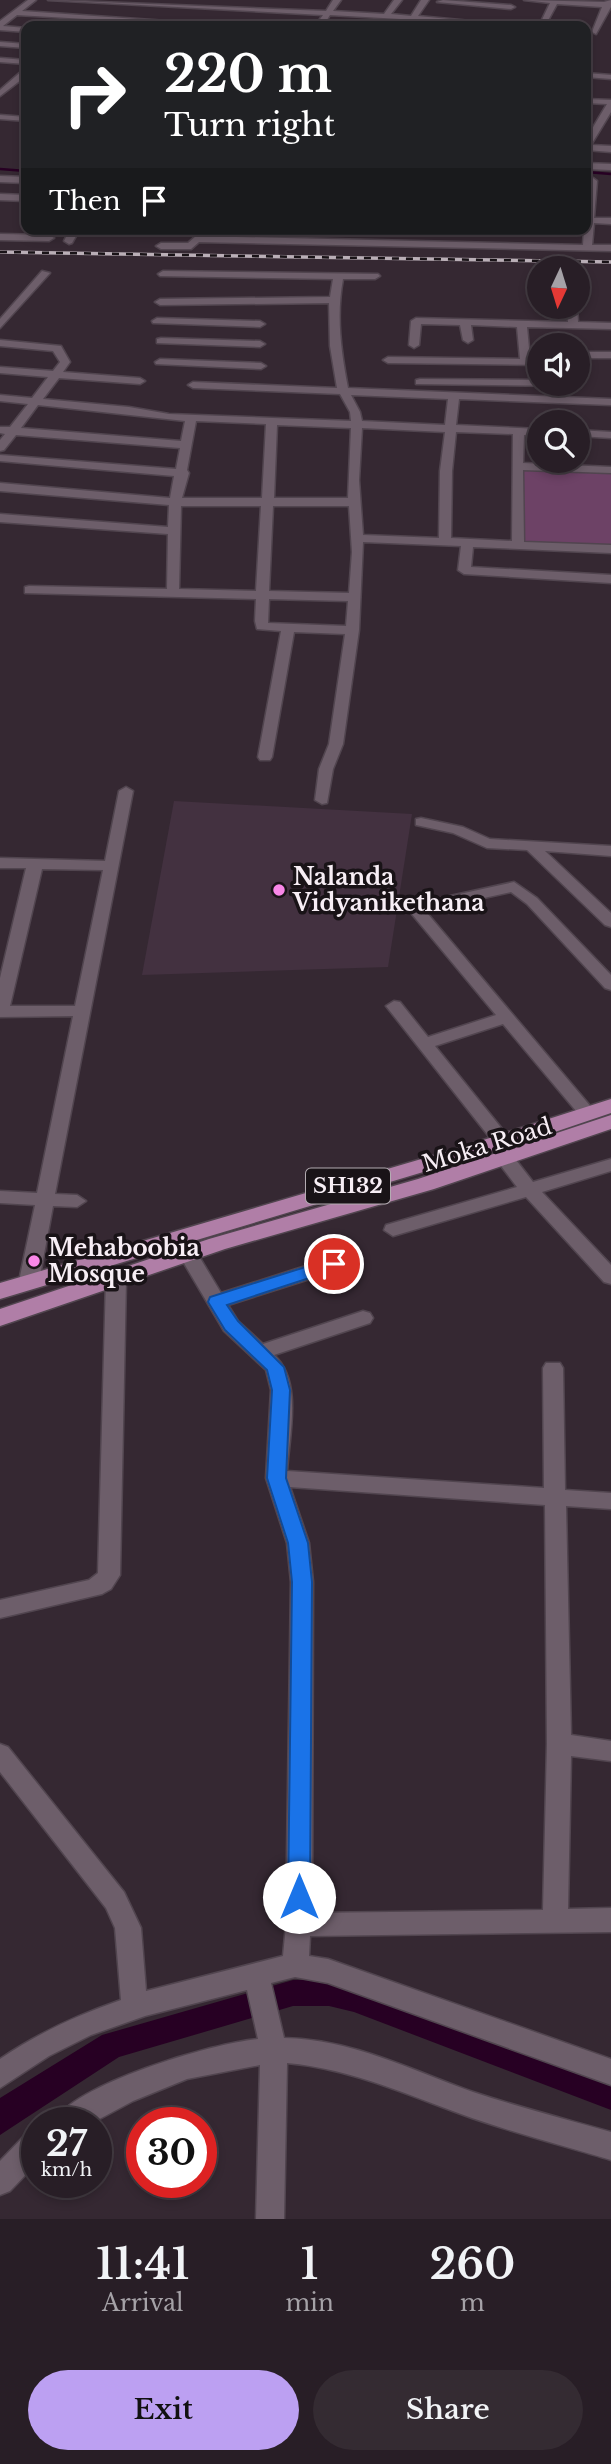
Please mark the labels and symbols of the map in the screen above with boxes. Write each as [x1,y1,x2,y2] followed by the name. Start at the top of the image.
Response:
[527,256,590,318] north arrow
[292,863,484,917] place label: Nalanda Vidyanikethana
[271,882,287,898] marker: Nalanda Vidyanikethana
[419,1112,555,1178] street label: Moka Road
[306,1168,390,1204] road number: SH132
[48,1234,200,1288] place label: Mehaboobia Mosque
[304,1234,364,1294] pin
[26,1253,42,1269] marker: Mehaboobia Mosque
[262,1860,336,1934] position arrow
[126,2107,217,2198] speed limit sign: 30

